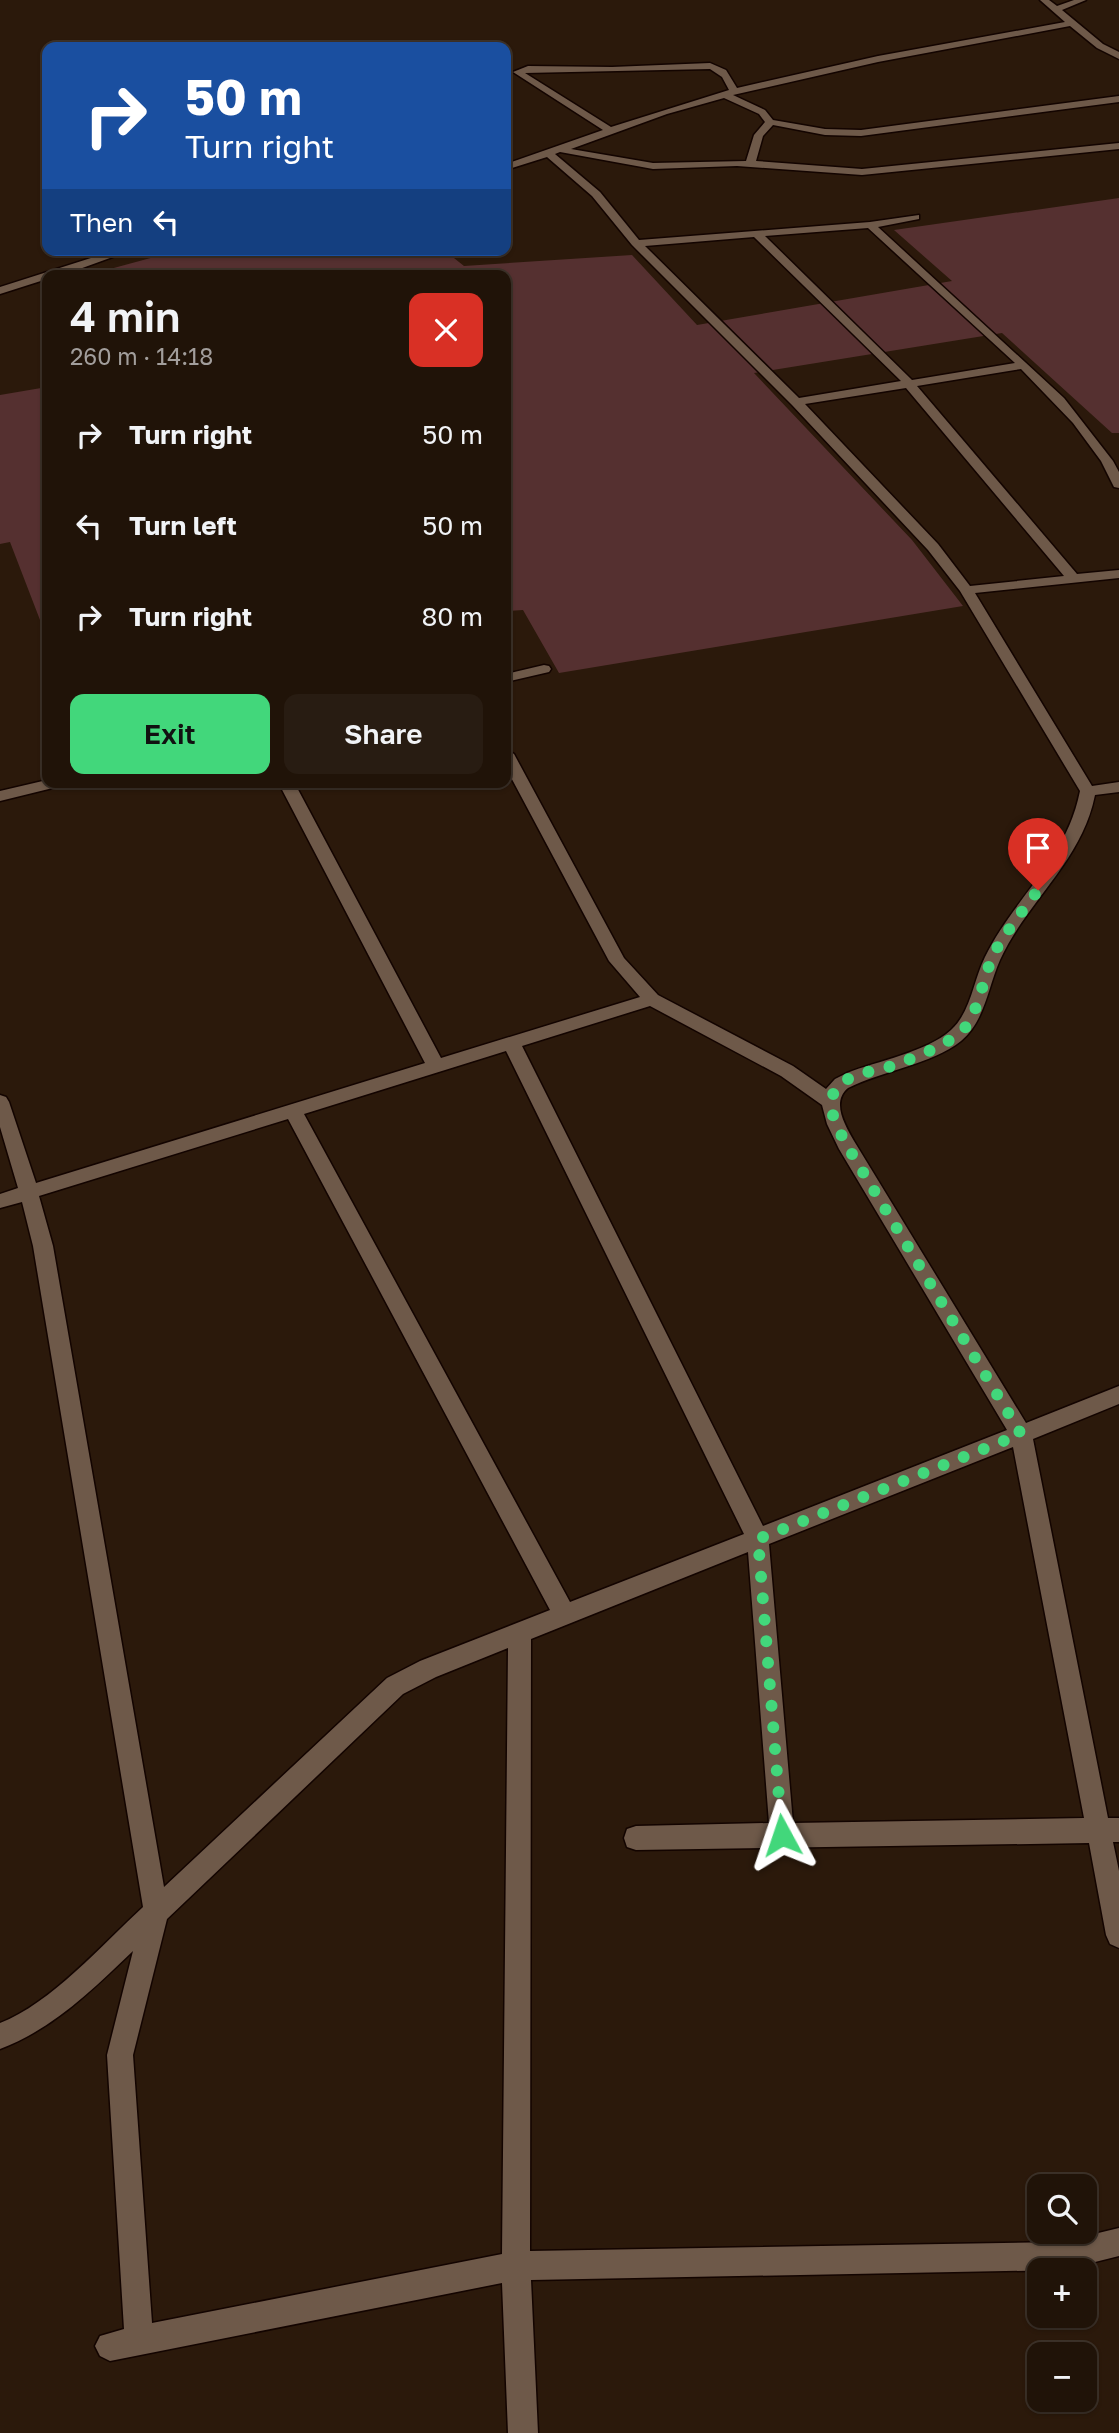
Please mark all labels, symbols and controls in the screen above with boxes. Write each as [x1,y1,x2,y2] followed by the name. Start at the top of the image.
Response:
[185,67,302,126] text: 50 m
[70,70,161,161] icon: right
[185,127,334,165] text: Turn right
[147,203,185,241] icon: left
[70,207,133,238] text: Then
[70,291,180,341] text: 4 min
[409,293,483,367] button: close
[70,342,213,370] text: 260 m · 14:18
[70,416,108,454] icon: right
[129,419,252,450] text: Turn right
[422,419,483,450] text: 50 m
[70,507,108,545] icon: left
[129,510,237,541] text: Turn left
[422,510,483,541] text: 50 m
[70,598,108,636] icon: right
[129,601,252,632] text: Turn right
[422,601,483,632] text: 80 m
[70,694,270,774] button: Exit
[284,694,483,774] button: Share
[1008,818,1068,890] pin
[1019,829,1057,867] icon: arrive
[745,1798,819,1872] position arrow
[1027,2174,1097,2412] map controls
[1027,2174,1097,2244] button: search
[1027,2258,1097,2328] button: +
[1027,2342,1097,2412] button: −

